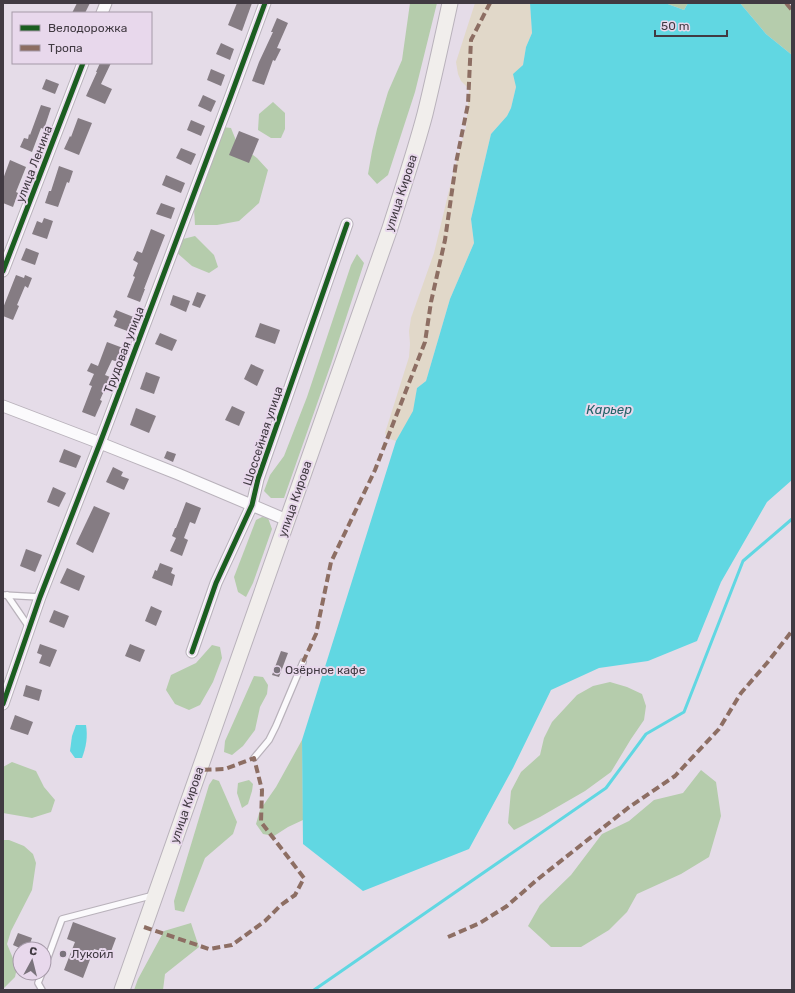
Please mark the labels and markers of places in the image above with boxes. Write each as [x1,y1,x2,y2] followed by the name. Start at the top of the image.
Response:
[285,663,366,677] place label: Озёрное кафе
[272,665,282,675] marker: Озёрное кафе
[71,947,113,961] place label: Лукойл
[58,949,68,959] marker: Лукойл

